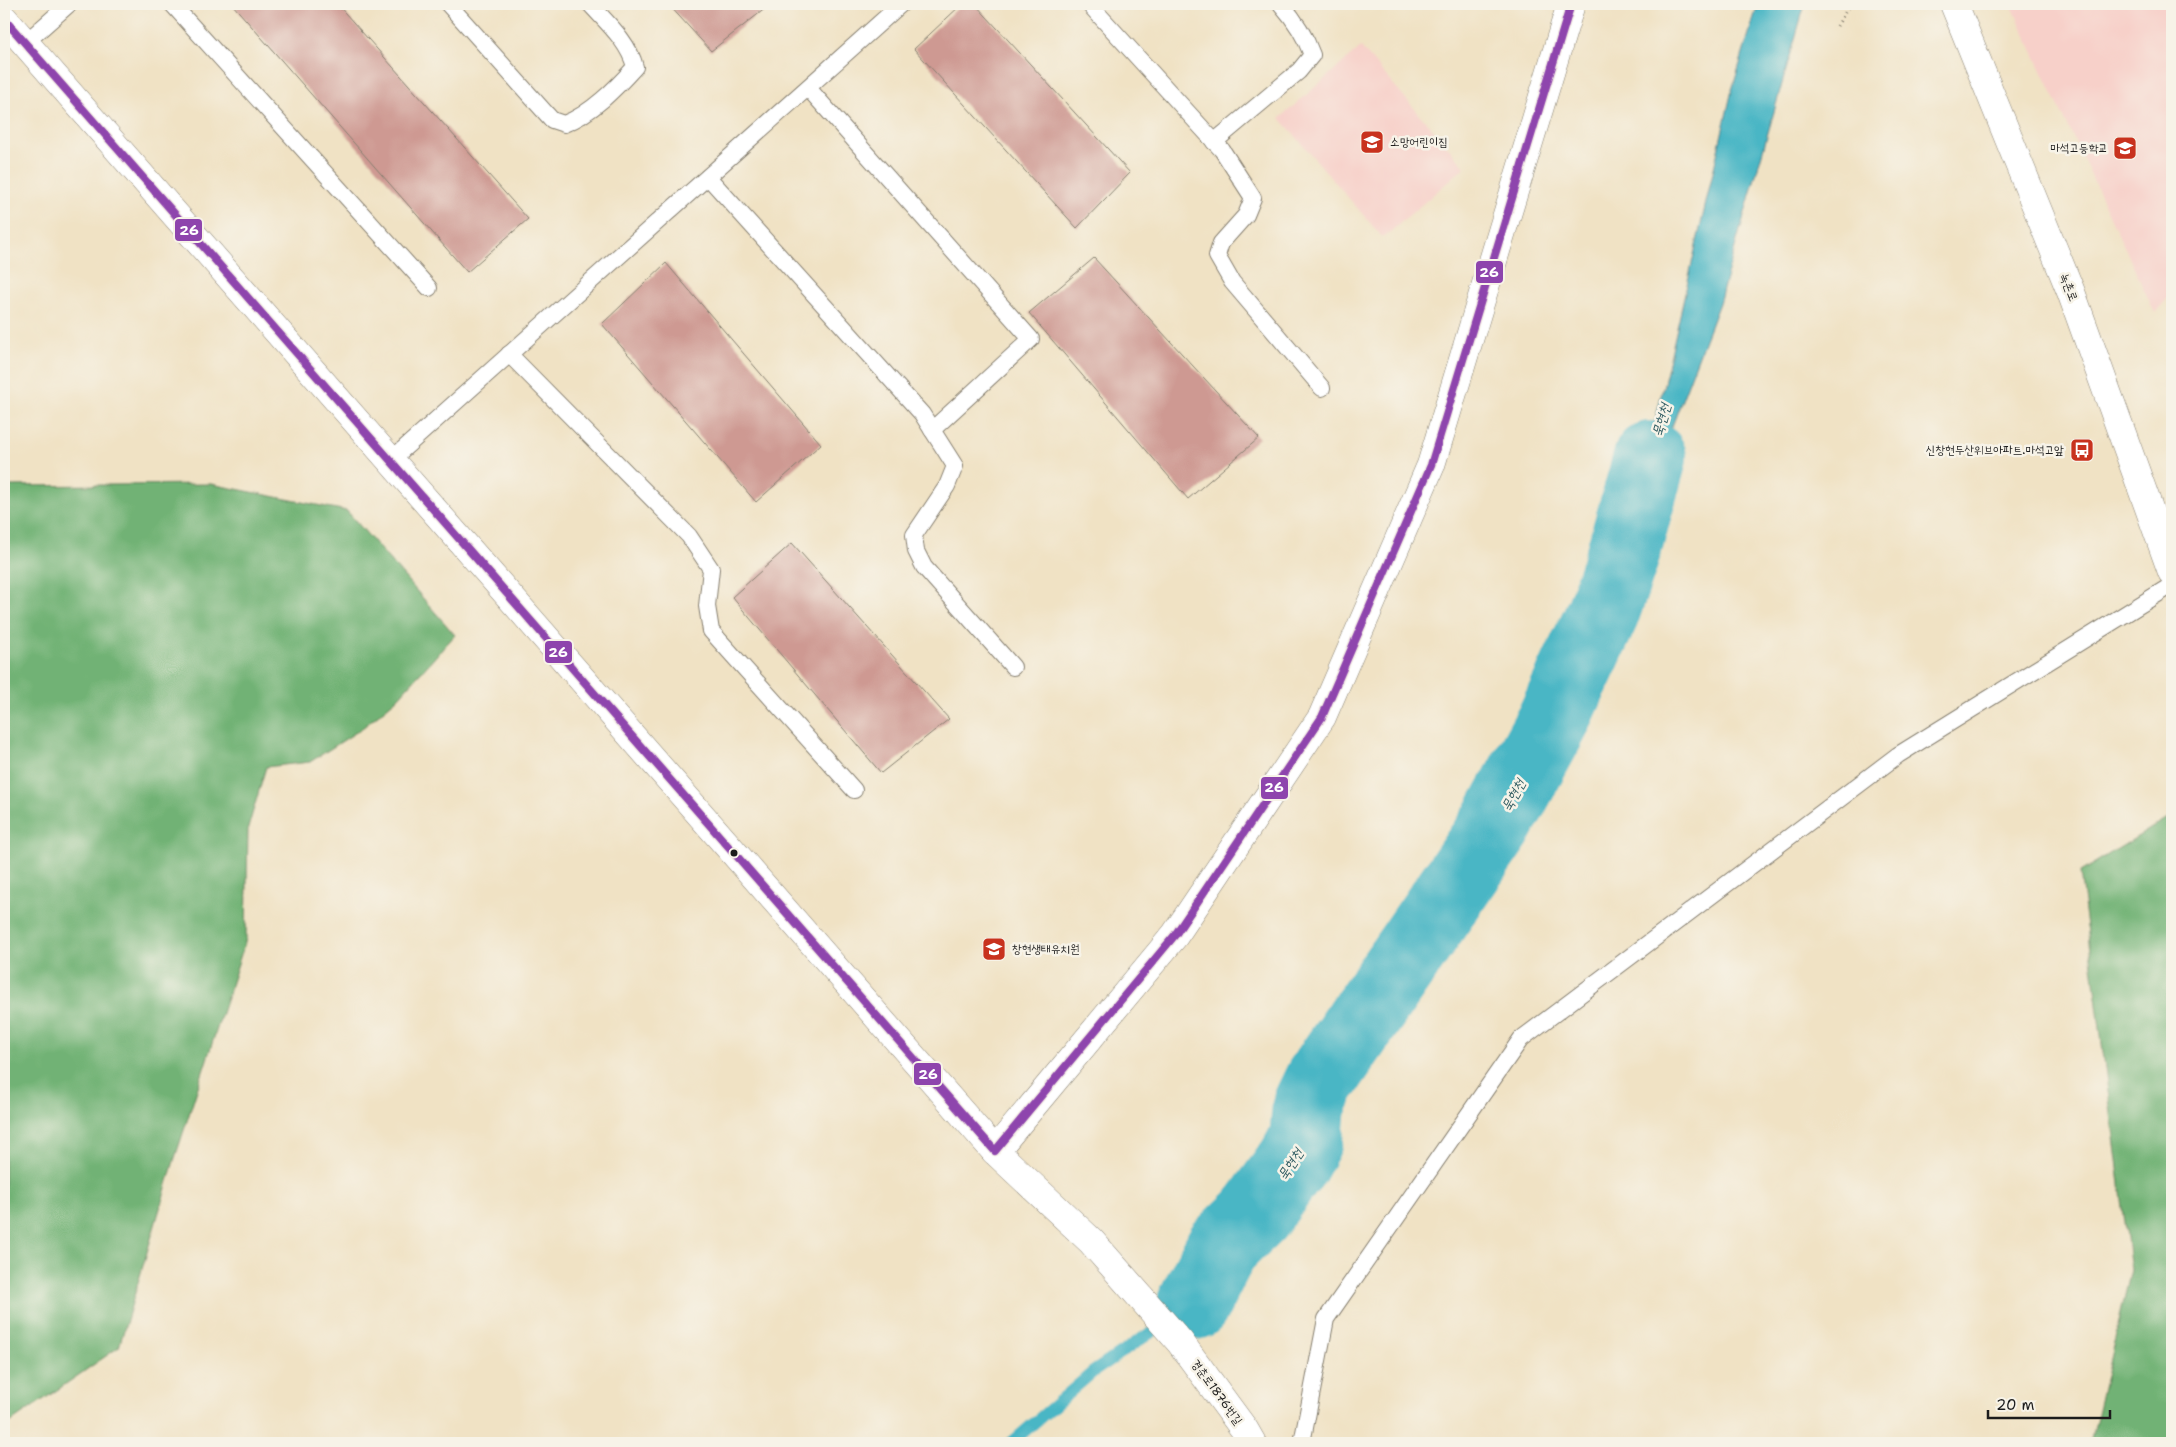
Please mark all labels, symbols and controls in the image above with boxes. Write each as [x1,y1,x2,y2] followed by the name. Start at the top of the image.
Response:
[1359,129,1385,155] school or university icon: 소망어린이집
[1390,134,1448,150] place label: 소망어린이집
[2112,135,2138,161] school or university icon: 마석고등학교
[2050,140,2108,156] place label: 마석고등학교
[174,218,203,242] line badge: 26
[179,221,199,239] text: 26
[1475,260,1504,284] line badge: 26
[1479,263,1499,281] text: 26
[2056,271,2082,303] street label: 녹촌로
[1648,400,1675,439] water label: 묵현천
[2069,437,2095,463] bus stop icon: 신창현두산위브아파트.마석고앞
[1926,442,2064,458] place label: 신창현두산위브아파트.마석고앞
[544,640,573,664] line badge: 26
[548,643,568,661] text: 26
[1497,774,1530,814] water label: 묵현천
[1260,776,1289,800] line badge: 26
[1264,778,1284,796] text: 26
[729,848,739,858] unlabelled marker
[981,936,1007,962] school or university icon: 창현생태유치원
[1012,941,1080,957] place label: 창현생태유치원
[913,1062,942,1086] line badge: 26
[918,1065,938,1083] text: 26
[1273,1143,1308,1183] water label: 묵현천
[1188,1356,1246,1428] street label: 경춘로1876번길
[1988,1387,2111,1419] scale bar
[1996,1395,2035,1415] text: 20 m

